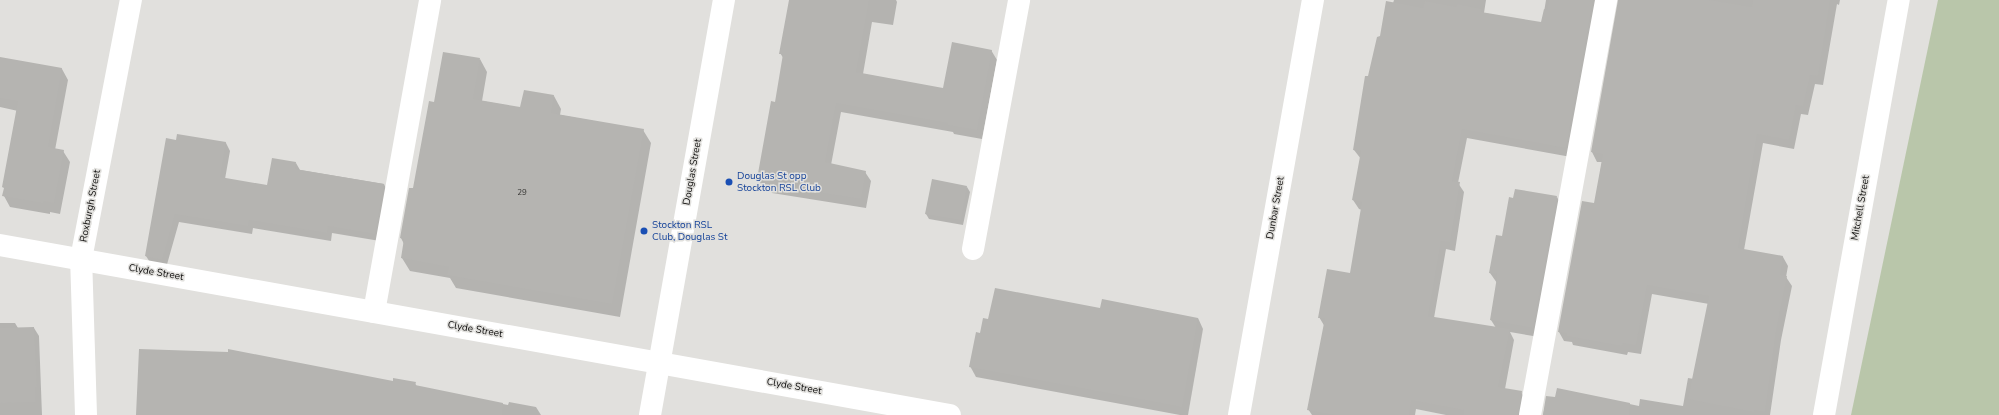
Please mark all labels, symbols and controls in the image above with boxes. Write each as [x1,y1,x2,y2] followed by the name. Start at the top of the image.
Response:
[681,138,705,206] street label: Douglas Street
[78,169,104,243] street label: Roxburgh Street
[737,170,821,194] place label: Douglas St opp Stockton RSL Club
[1849,175,1873,241] street label: Mitchell Street
[1265,176,1287,240] street label: Dunbar Street
[724,177,734,187] marker: Douglas St opp Stockton RSL Club
[517,188,527,198] house number: 29
[652,219,727,242] place label: Stockton RSL Club, Douglas St
[639,226,649,236] marker: Stockton RSL Club, Douglas St
[128,262,184,284] street label: Clyde Street
[447,319,503,341] street label: Clyde Street
[766,376,822,398] street label: Clyde Street

